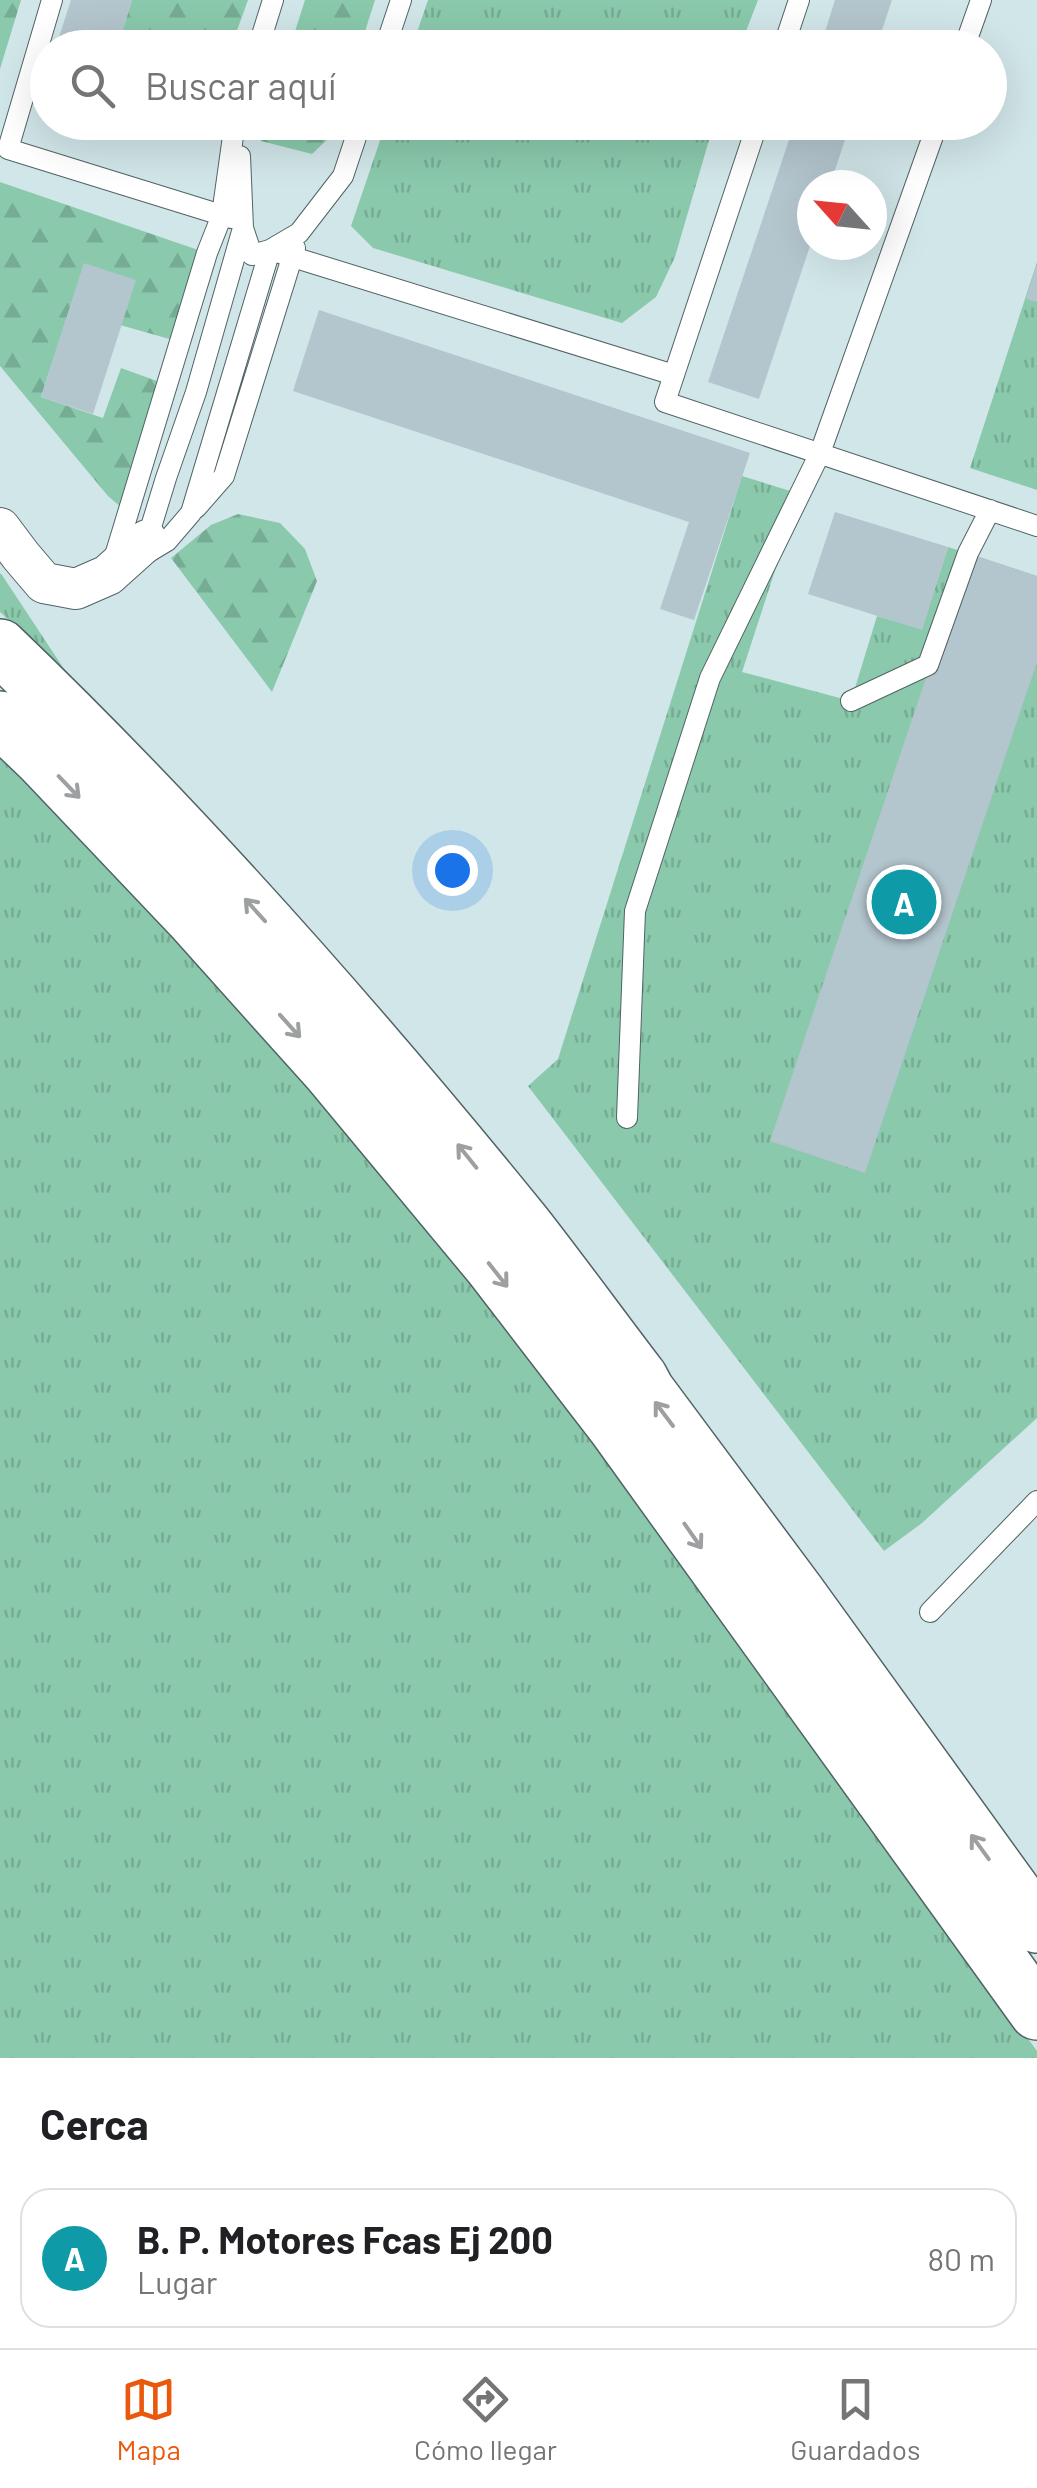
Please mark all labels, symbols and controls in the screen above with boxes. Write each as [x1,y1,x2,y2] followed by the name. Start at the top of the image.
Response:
[30,30,1007,140] search box
[65,58,120,113] icon: search
[145,62,336,108] text: Buscar aquí
[797,170,887,260] north arrow
[57,775,81,799] one-way arrow
[427,845,478,896] your location
[872,864,936,940] pin: A
[244,898,267,923] one-way arrow
[278,1013,301,1038] one-way arrow
[456,1144,478,1170] one-way arrow
[488,1261,509,1288] one-way arrow
[654,1401,675,1428] one-way arrow
[682,1521,703,1549] one-way arrow
[969,1833,990,1861] one-way arrow
[40,2098,149,2148] text: Cerca
[137,2216,553,2262] text: B. P. Motores Fcas Ej 200
[64,2239,85,2277] text: A
[927,2239,995,2277] text: 80 m
[137,2262,217,2300] text: Lugar
[117,2372,181,2466] tab: Mapa
[414,2372,557,2466] tab: Cómo llegar
[790,2372,920,2466] tab: Guardados

